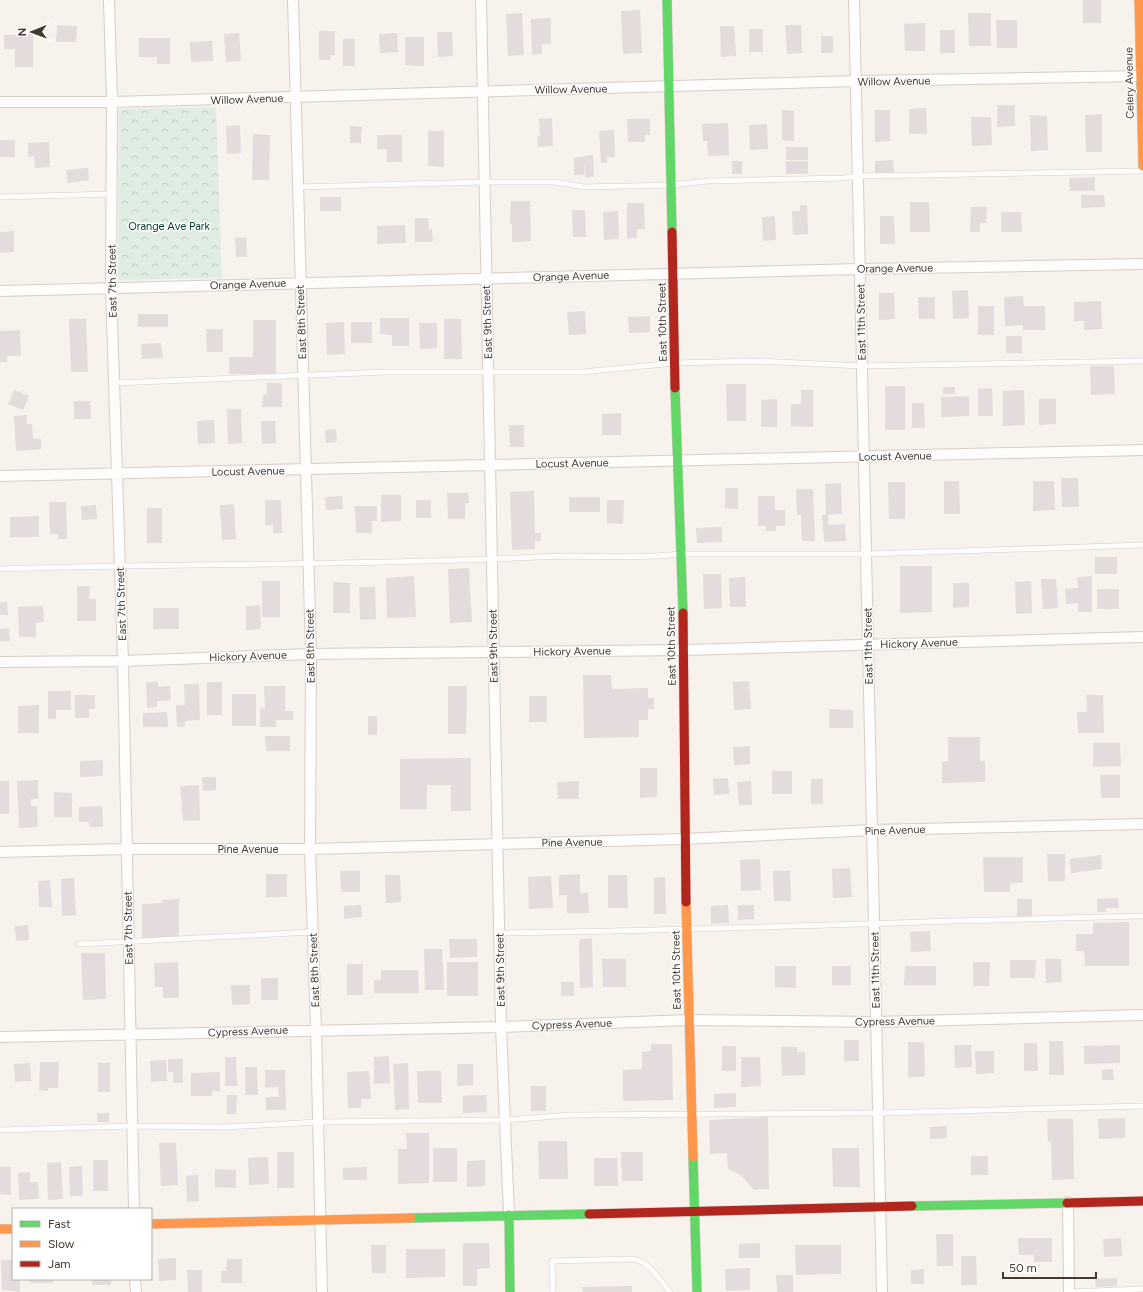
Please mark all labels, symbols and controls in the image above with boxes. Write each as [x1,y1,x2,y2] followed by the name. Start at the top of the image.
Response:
[12,12,52,52] north arrow
[16,28,29,37] text: N
[1122,47,1137,119] street label: Celery Avenue
[858,74,930,89] street label: Willow Avenue
[535,82,607,97] street label: Willow Avenue
[210,92,284,107] street label: Willow Avenue
[128,220,211,233] park label: Orange Ave Park
[105,244,120,318] street label: East 7th Street
[857,261,933,276] street label: Orange Avenue
[533,269,609,284] street label: Orange Avenue
[210,277,286,292] street label: Orange Avenue
[655,282,670,362] street label: East 10th Street
[854,283,869,361] street label: East 11th Street
[294,284,309,360] street label: East 8th Street
[480,285,495,359] street label: East 9th Street
[858,449,932,464] street label: Locust Avenue
[535,456,609,471] street label: Locust Avenue
[211,464,285,479] street label: Locust Avenue
[114,567,129,641] street label: East 7th Street
[664,606,679,686] street label: East 10th Street
[861,607,876,685] street label: East 11th Street
[303,609,318,683] street label: East 8th Street
[486,609,501,683] street label: East 9th Street
[880,636,958,651] street label: Hickory Avenue
[533,644,611,659] street label: Hickory Avenue
[209,649,287,664] street label: Hickory Avenue
[864,823,926,838] street label: Pine Avenue
[541,835,603,850] street label: Pine Avenue
[218,843,278,856] street label: Pine Avenue
[121,891,136,965] street label: East 7th Street
[669,930,684,1010] street label: East 10th Street
[868,931,883,1009] street label: East 11th Street
[307,932,322,1008] street label: East 8th Street
[493,933,508,1007] street label: East 9th Street
[855,1014,935,1029] street label: Cypress Avenue
[532,1017,612,1032] street label: Cypress Avenue
[208,1024,288,1039] street label: Cypress Avenue
[12,1208,152,1280] legend
[48,1217,71,1231] text: Fast
[48,1237,75,1251] text: Slow
[1003,1254,1096,1280] scale bar
[48,1257,71,1271] text: Jam
[1009,1261,1037,1275] text: 50 m

